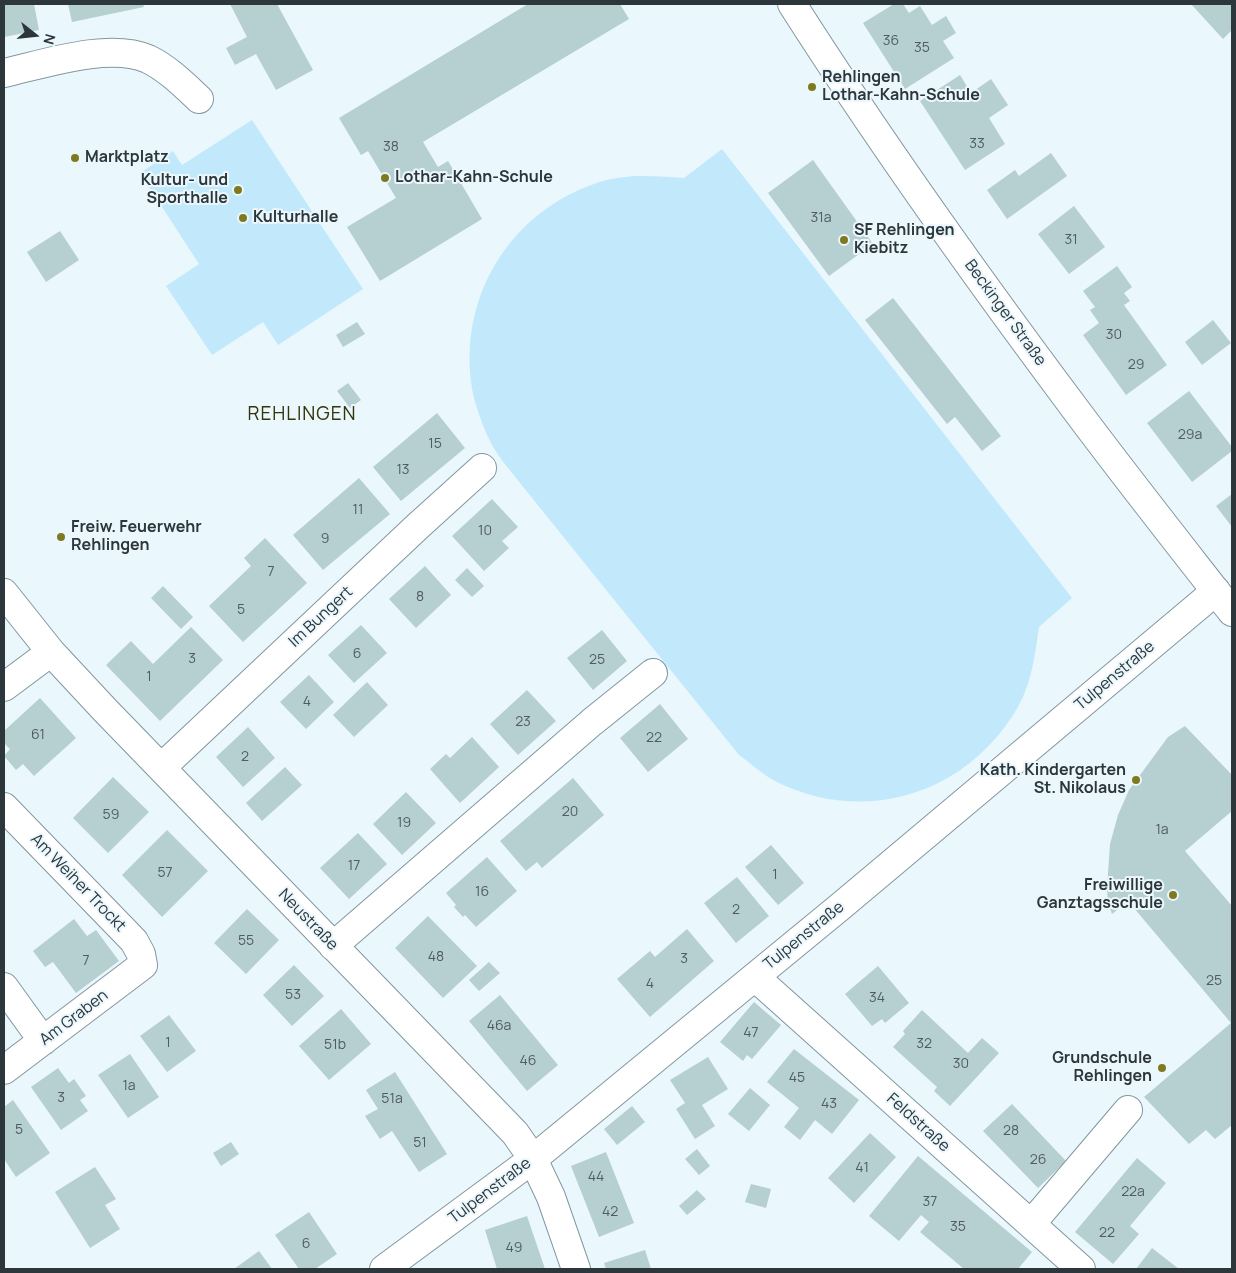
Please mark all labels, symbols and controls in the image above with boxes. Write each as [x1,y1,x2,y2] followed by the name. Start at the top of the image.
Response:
[10,10,60,60] north arrow
[39,32,60,47] text: N
[883,33,899,49] house number: 36
[914,40,930,56] house number: 35
[822,68,980,106] place label: Rehlingen Lothar-Kahn-Schule
[806,81,818,93] marker: Rehlingen Lothar-Kahn-Schule
[969,136,985,152] house number: 33
[383,139,399,155] house number: 38
[85,148,169,168] place label: Marktplatz
[69,152,81,164] marker: Marktplatz
[395,168,553,188] place label: Lothar-Kahn-Schule
[141,171,228,209] place label: Kultur- und Sporthalle
[379,172,391,184] marker: Lothar-Kahn-Schule
[232,184,244,196] marker: Kultur- und Sporthalle
[253,208,338,228] place label: Kulturhalle
[811,210,831,226] house number: 31a
[237,212,249,224] marker: Kulturhalle
[854,221,955,259] place label: SF Rehlingen Kiebitz
[1064,232,1078,248] house number: 31
[838,234,850,246] marker: SF Rehlingen Kiebitz
[960,256,1050,370] street label: Beckinger Straße
[1106,327,1122,343] house number: 30
[1128,357,1144,373] house number: 29
[246,404,358,426] district label: REHLINGEN
[1178,427,1202,443] house number: 29a
[428,436,442,452] house number: 15
[396,462,410,478] house number: 13
[353,502,363,518] house number: 11
[71,518,202,556] place label: Freiw. Feuerwehr Rehlingen
[478,523,492,539] house number: 10
[55,531,67,543] marker: Freiw. Feuerwehr Rehlingen
[321,531,329,547] house number: 9
[267,564,275,580] house number: 7
[285,583,357,651] street label: Im Bungert
[416,589,424,605] house number: 8
[237,602,245,618] house number: 5
[1071,637,1159,715] street label: Tulpenstraße
[353,646,361,662] house number: 6
[188,651,196,667] house number: 3
[589,652,605,668] house number: 25
[146,669,152,685] house number: 1
[303,694,311,710] house number: 4
[515,714,531,730] house number: 23
[31,727,45,743] house number: 61
[646,730,662,746] house number: 22
[241,749,249,765] house number: 2
[980,761,1126,799] place label: Kath. Kindergarten St. Nikolaus
[1130,774,1142,786] marker: Kath. Kindergarten St. Nikolaus
[562,804,578,820] house number: 20
[103,807,119,823] house number: 59
[397,815,411,831] house number: 19
[1155,822,1169,838] house number: 1a
[26,830,130,936] street label: Am Weiher Trockt
[348,858,360,874] house number: 17
[157,865,173,881] house number: 57
[772,867,778,883] house number: 1
[1037,876,1163,914] place label: Freiwillige Ganztagsschule
[475,884,489,900] house number: 16
[274,885,342,955] street label: Neustraße
[1167,889,1179,901] marker: Freiwillige Ganztagsschule
[760,898,848,974] street label: Tulpenstraße
[732,902,740,918] house number: 2
[238,933,254,949] house number: 55
[428,949,444,965] house number: 48
[680,951,688,967] house number: 3
[82,953,90,969] house number: 7
[1206,973,1222,989] house number: 25
[646,976,654,992] house number: 4
[36,986,112,1050] street label: Am Graben
[285,987,301,1003] house number: 53
[869,990,885,1006] house number: 34
[487,1018,511,1034] house number: 46a
[743,1025,759,1041] house number: 47
[165,1035,171,1051] house number: 1
[916,1036,932,1052] house number: 32
[324,1037,346,1053] house number: 51b
[1052,1049,1152,1087] place label: Grundschule Rehlingen
[520,1053,536,1069] house number: 46
[953,1056,969,1072] house number: 30
[1156,1062,1168,1074] marker: Grundschule Rehlingen
[789,1070,805,1086] house number: 45
[122,1078,136,1094] house number: 1a
[57,1090,65,1106] house number: 3
[882,1090,954,1156] street label: Feldstraße
[381,1091,403,1107] house number: 51a
[821,1096,837,1112] house number: 43
[15,1122,23,1138] house number: 5
[1003,1123,1019,1139] house number: 28
[413,1135,427,1151] house number: 51
[1030,1152,1046,1168] house number: 26
[445,1154,535,1228] street label: Tulpenstraße
[855,1160,869,1176] house number: 41
[588,1169,604,1185] house number: 44
[1121,1184,1145,1200] house number: 22a
[923,1194,937,1210] house number: 37
[602,1204,618,1220] house number: 42
[950,1219,966,1235] house number: 35
[1099,1225,1115,1241] house number: 22
[302,1236,310,1252] house number: 6
[506,1240,522,1256] house number: 49

